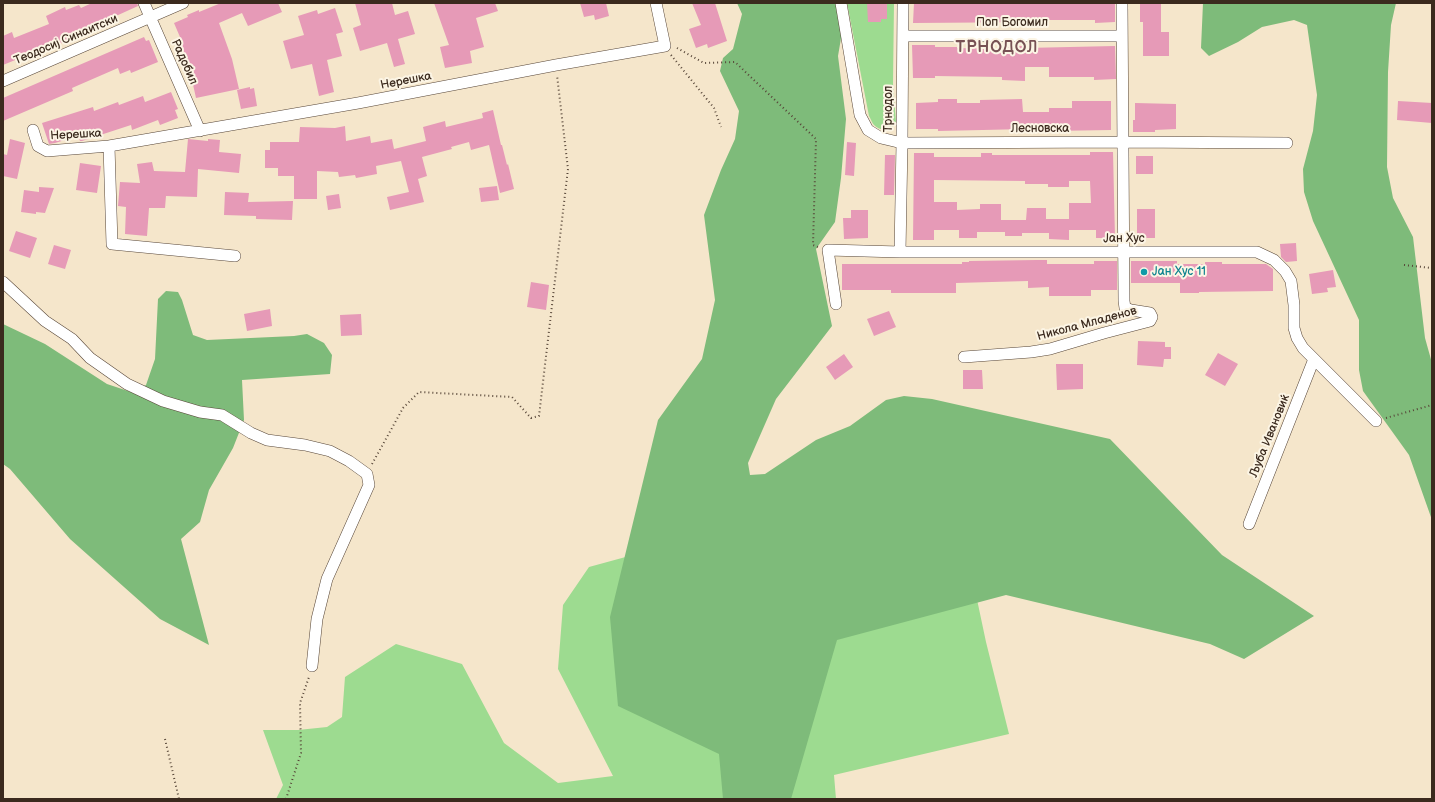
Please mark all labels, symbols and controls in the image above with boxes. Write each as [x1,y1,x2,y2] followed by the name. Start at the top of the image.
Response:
[12,12,120,68] street label: Теодосиј Синаитски
[976,16,1048,30] street label: Поп Богомил
[168,37,200,87] street label: Радобил
[956,38,1038,58] district label: ТРНОДОЛ
[379,69,433,93] street label: Нерешка
[882,86,896,132] street label: Трнодол
[1011,122,1069,136] street label: Лесновска
[50,126,102,144] street label: Нерешка
[1103,232,1145,246] street label: Јан Хус
[1152,265,1206,279] place label: Јан Хус 11
[1139,267,1149,277] marker: Јан Хус 11
[1036,304,1138,344] street label: Никола Младенов
[1247,392,1293,480] street label: Љуба Ивановиќ

